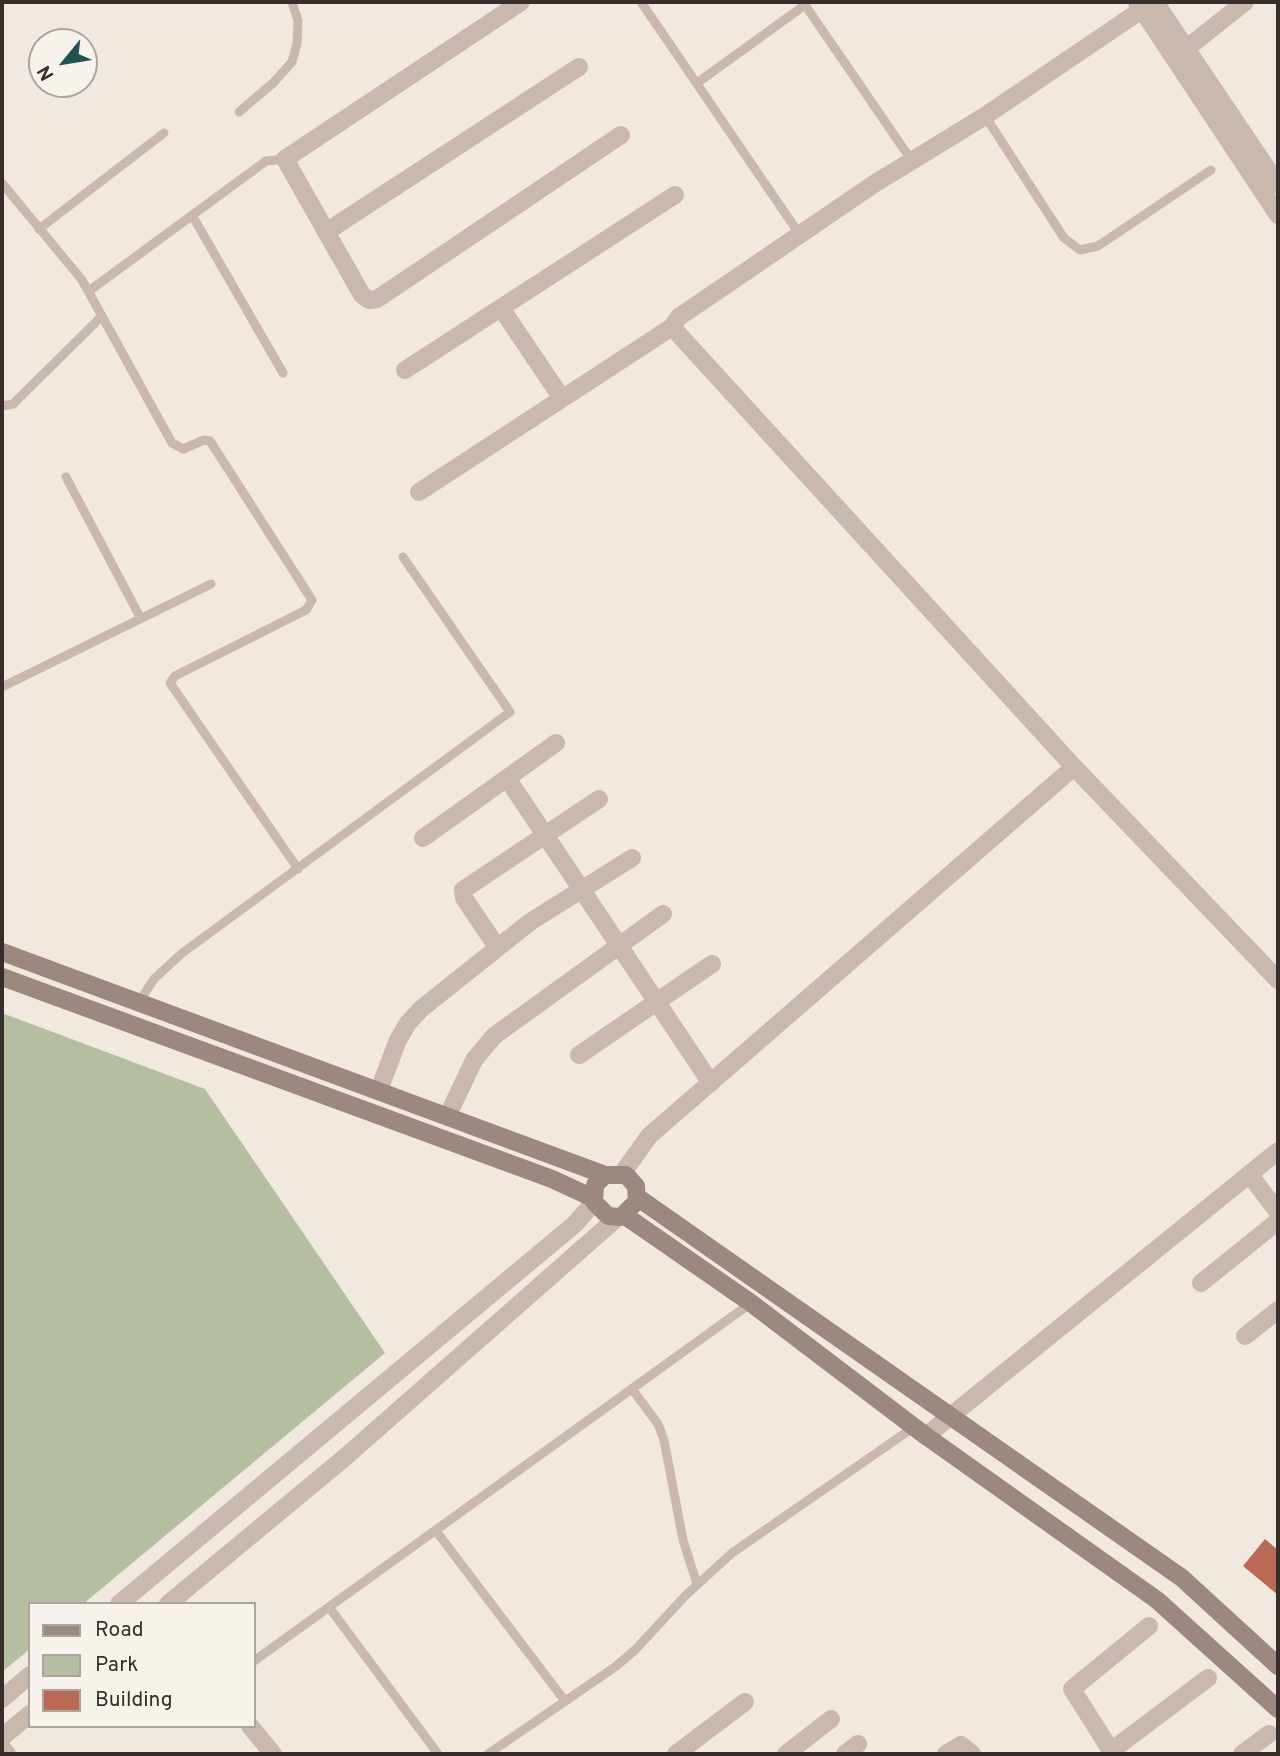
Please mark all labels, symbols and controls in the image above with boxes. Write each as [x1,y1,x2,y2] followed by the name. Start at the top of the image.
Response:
[28,28,98,98] north arrow
[33,61,60,84] text: N
[28,1602,256,1728] legend
[95,1617,144,1644] text: Road
[95,1652,138,1679] text: Park
[95,1687,173,1714] text: Building

